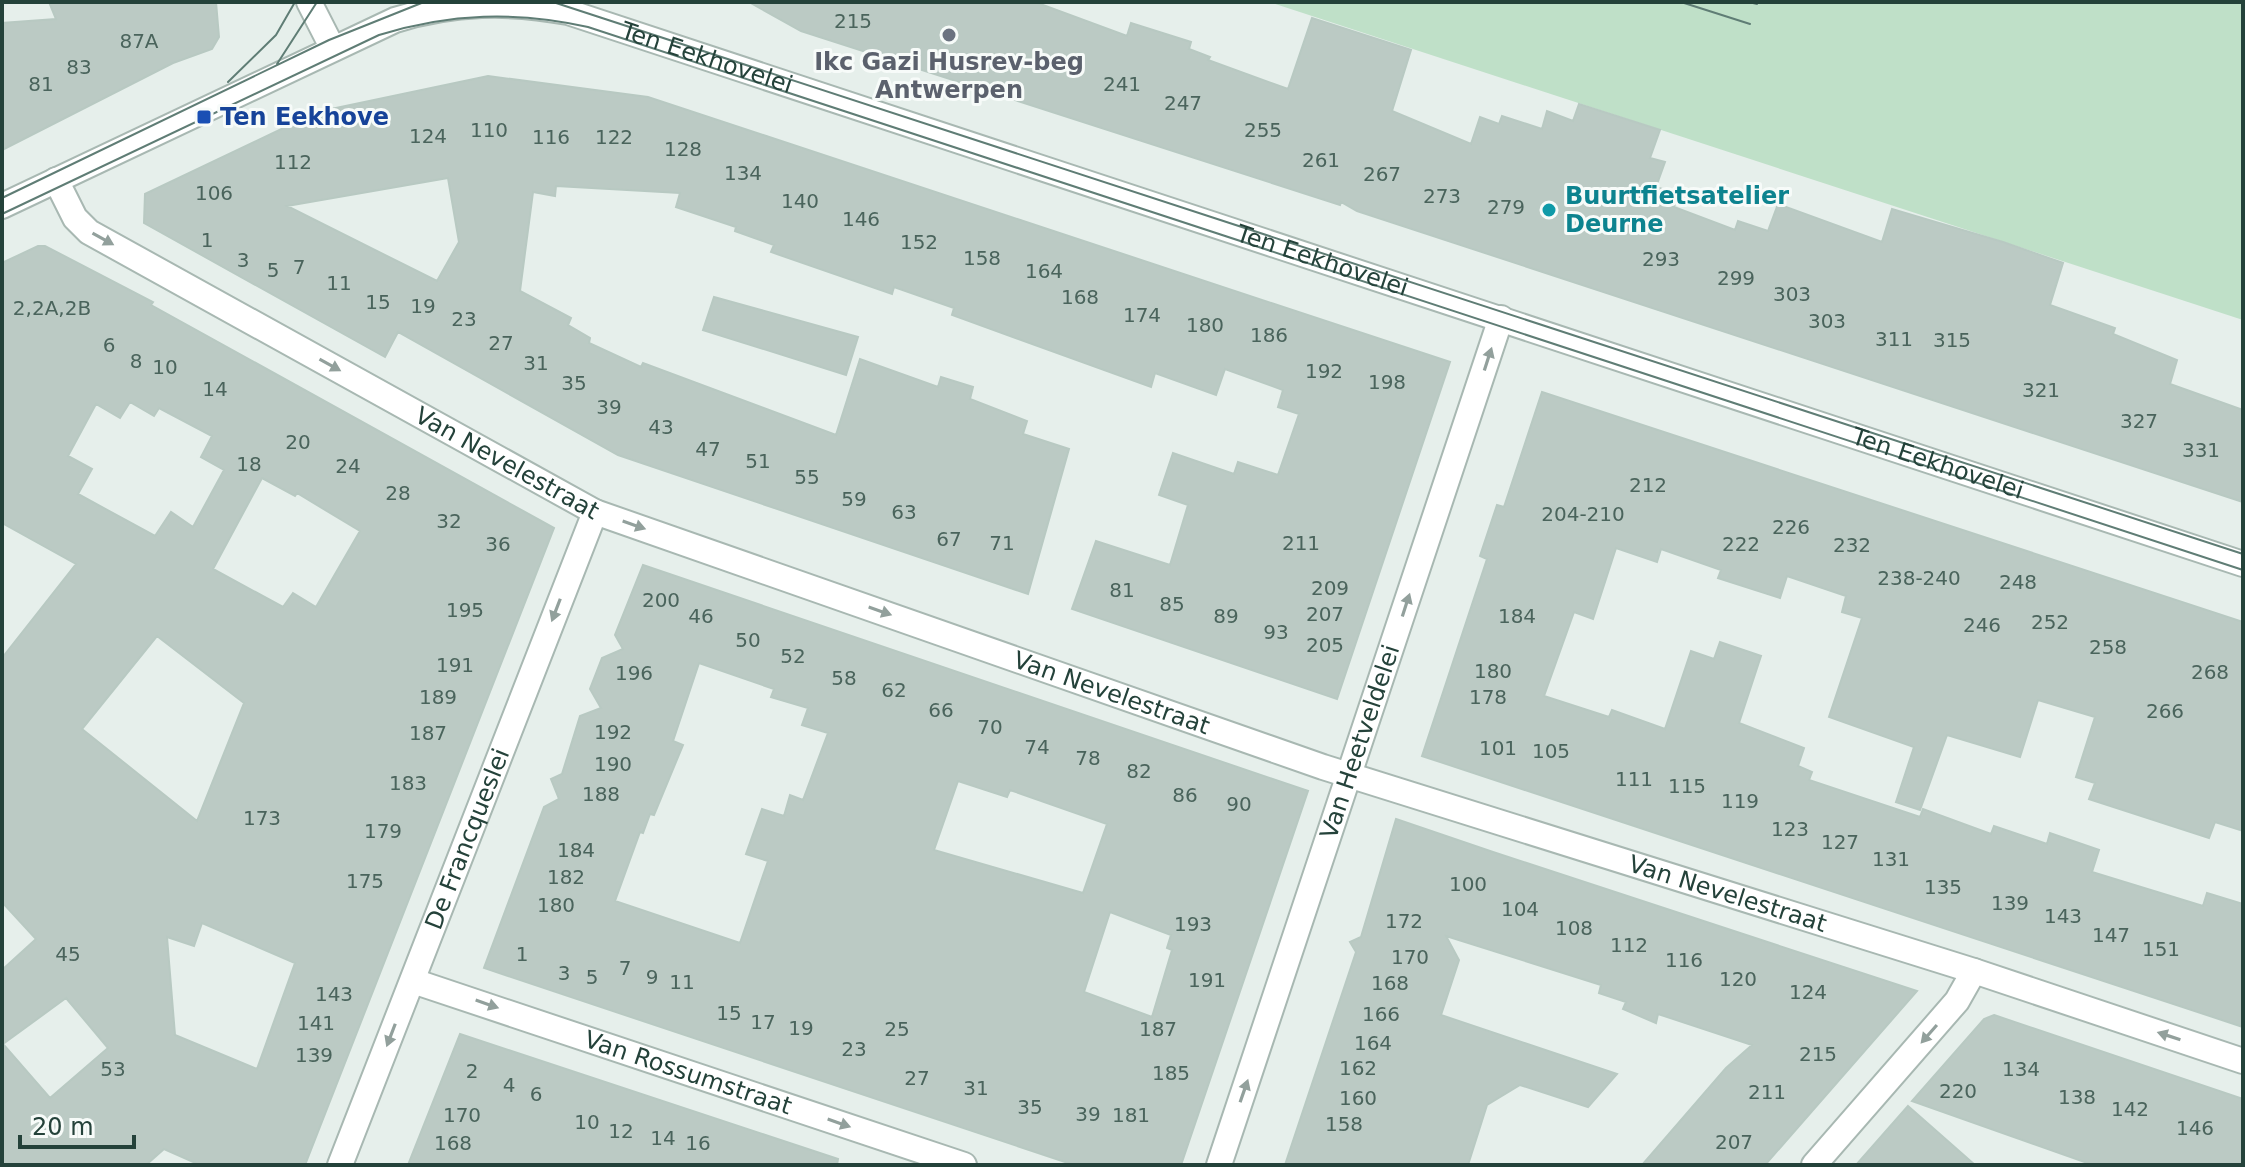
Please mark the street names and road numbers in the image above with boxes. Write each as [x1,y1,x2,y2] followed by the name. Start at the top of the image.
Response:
[617,16,796,99] street label: Ten Eekhovelei
[1232,219,1412,302] street label: Ten Eekhovelei
[410,401,604,525] street label: Van Nevelestraat
[1847,422,2027,505] street label: Ten Eekhovelei
[1315,641,1405,843] street label: Van Heetveldelei
[1010,646,1213,740] street label: Van Nevelestraat
[419,745,515,933] street label: De Francqueslei
[1625,850,1830,938] street label: Van Nevelestraat
[581,1025,795,1120] street label: Van Rossumstraat

